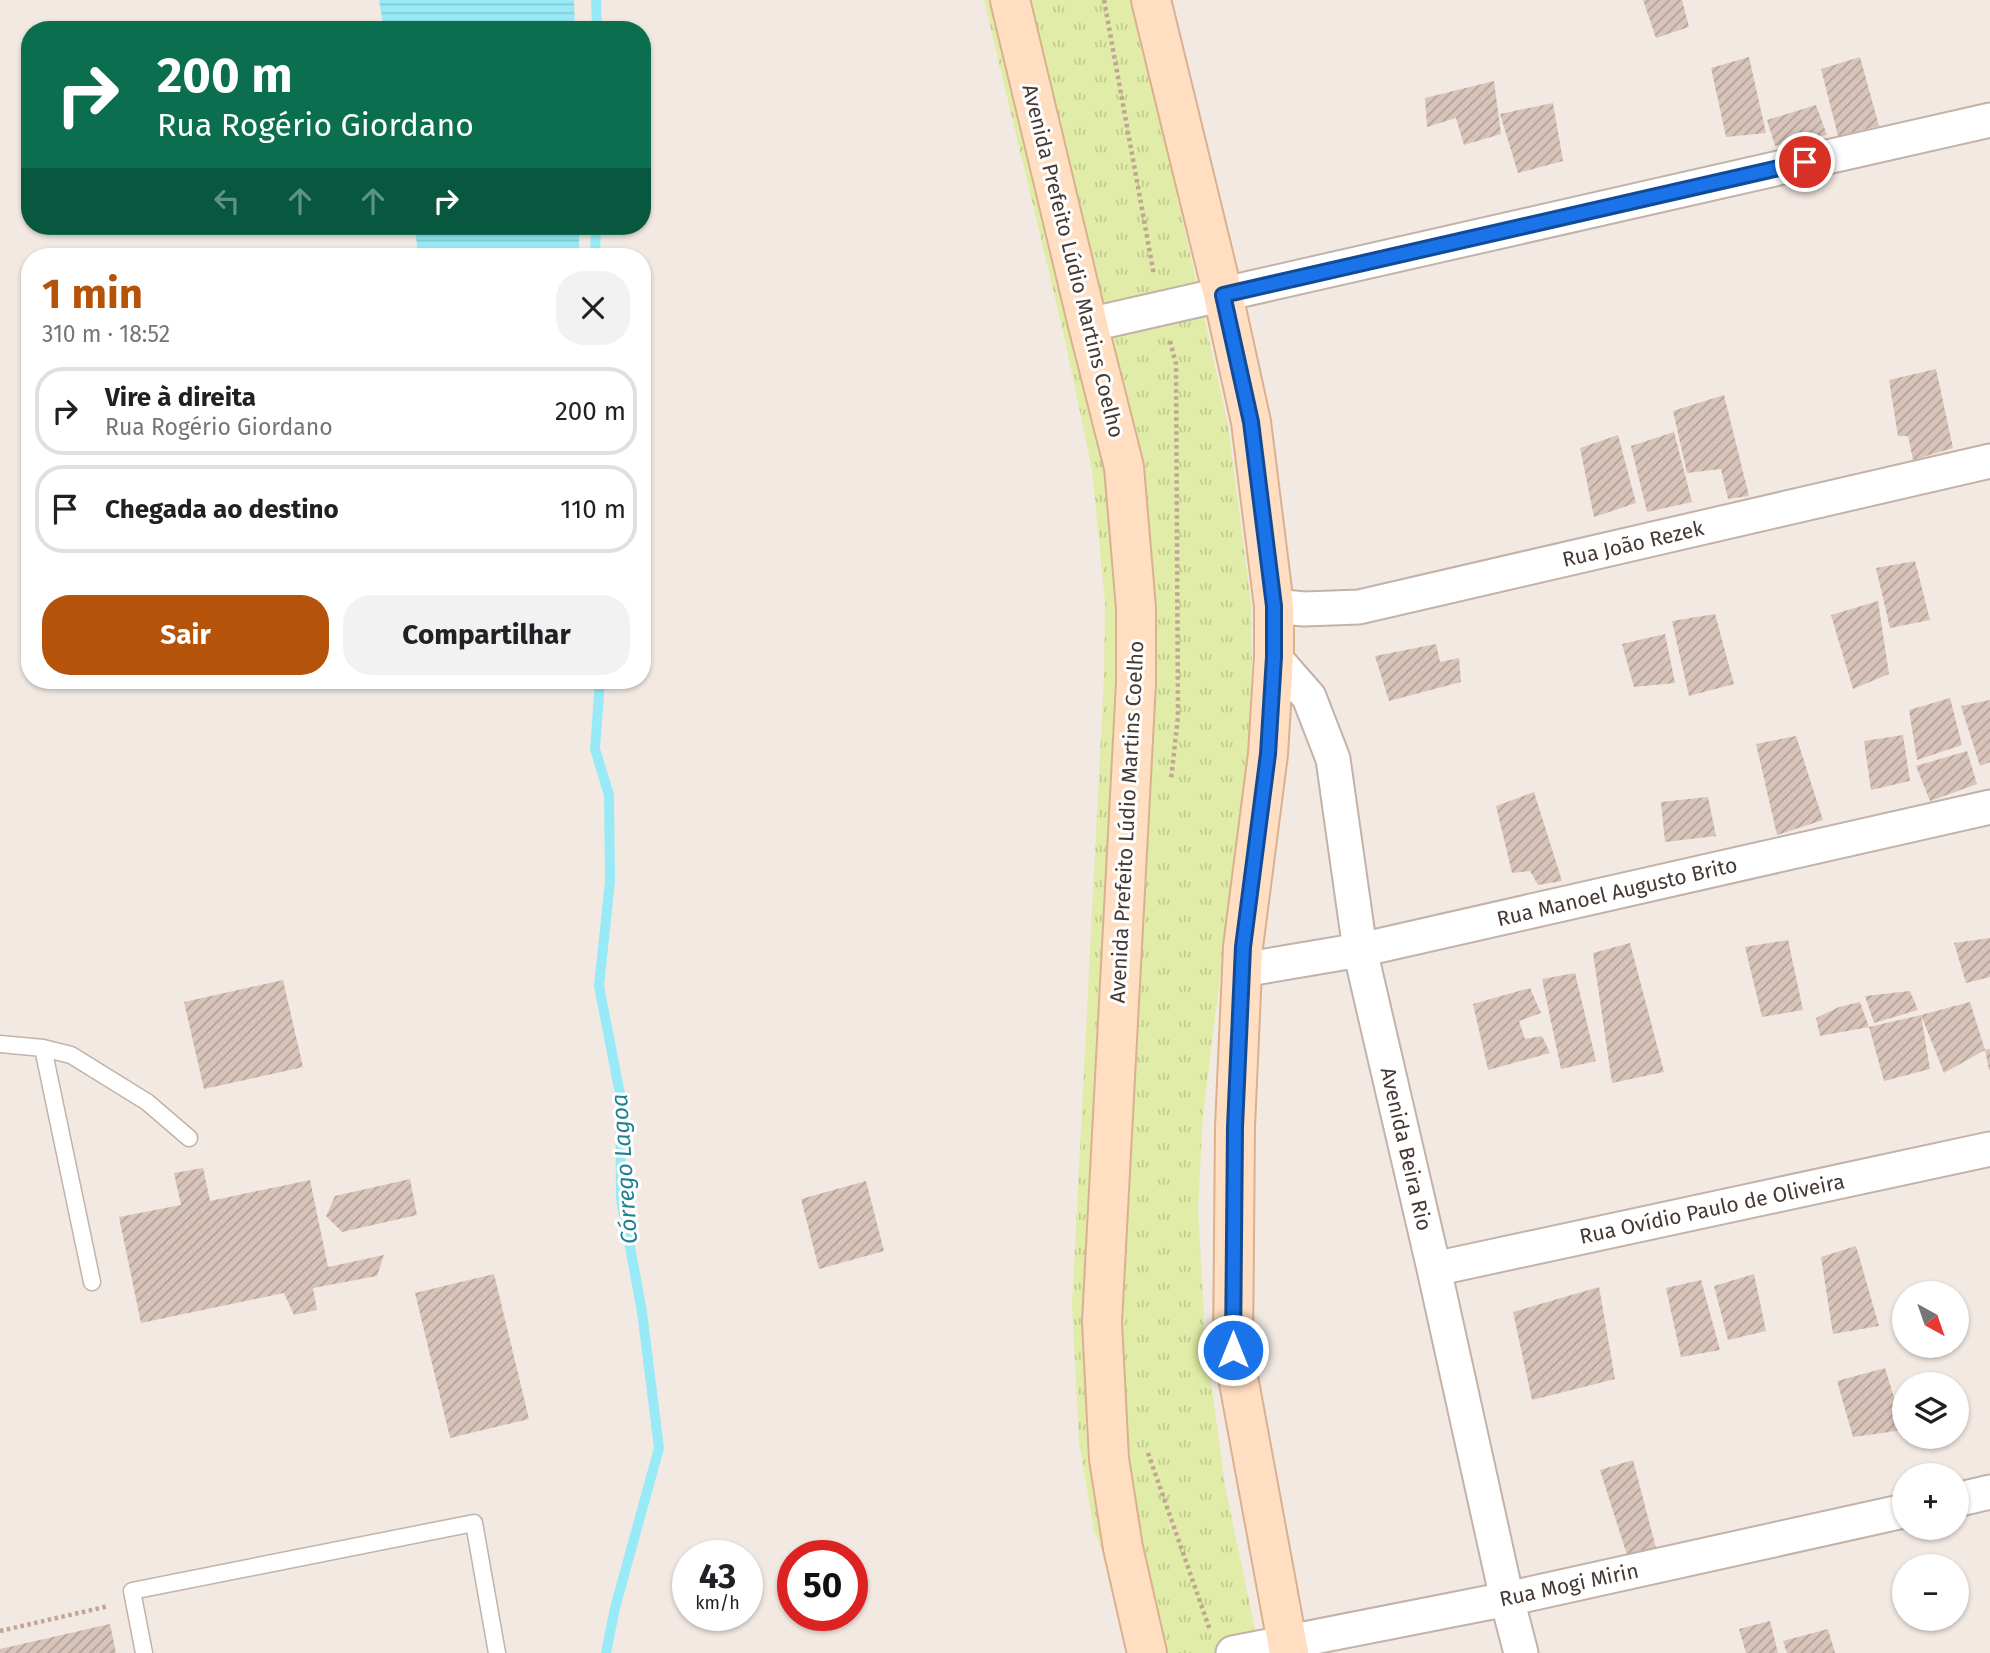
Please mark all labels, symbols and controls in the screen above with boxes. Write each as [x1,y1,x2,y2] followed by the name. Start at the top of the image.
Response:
[157,46,293,105] text: 200 m
[42,49,133,140] icon: right
[1016,82,1130,440] street label: Avenida Prefeito Lúdio Martins Coelho
[157,106,474,144] text: Rua Rogério Giordano
[1775,132,1835,192] pin
[1786,143,1824,181] icon: arrive
[208,182,246,220] icon: left
[281,182,319,220] icon: ahead
[354,182,392,220] icon: ahead
[427,182,465,220] icon: right
[42,269,143,319] text: 1 min
[556,271,630,345] button: close
[42,320,170,348] text: 310 m · 18:52
[105,382,256,413] text: Vire à direita
[46,392,84,430] icon: right
[555,396,626,427] text: 200 m
[105,413,333,441] text: Rua Rogério Giordano
[46,490,84,528] icon: arrive
[105,494,339,525] text: Chegada ao destino
[560,494,626,525] text: 110 m
[1560,515,1707,573] street label: Rua João Rezek
[42,595,329,675] button: Sair
[343,595,630,675] button: Compartilhar
[1105,640,1149,1004] street label: Avenida Prefeito Lúdio Martins Coelho
[1494,852,1740,932] street label: Rua Manoel Augusto Brito
[1375,1065,1437,1233] street label: Avenida Beira Rio
[605,1093,643,1245] water label: Córrego Lagoa
[1577,1168,1847,1250] street label: Rua Ovídio Paulo de Oliveira
[1892,1281,1969,1358] north arrow
[1892,1281,1969,1631] map controls
[1196,1313,1270,1387] position arrow
[1892,1372,1969,1449] button: layers
[1892,1463,1969,1540] button: +
[777,1540,868,1631] speed limit sign: 50
[1892,1554,1969,1631] button: −
[699,1555,736,1597] text: 43
[1497,1558,1641,1612] street label: Rua Mogi Mirin
[695,1592,740,1614] text: km/h

